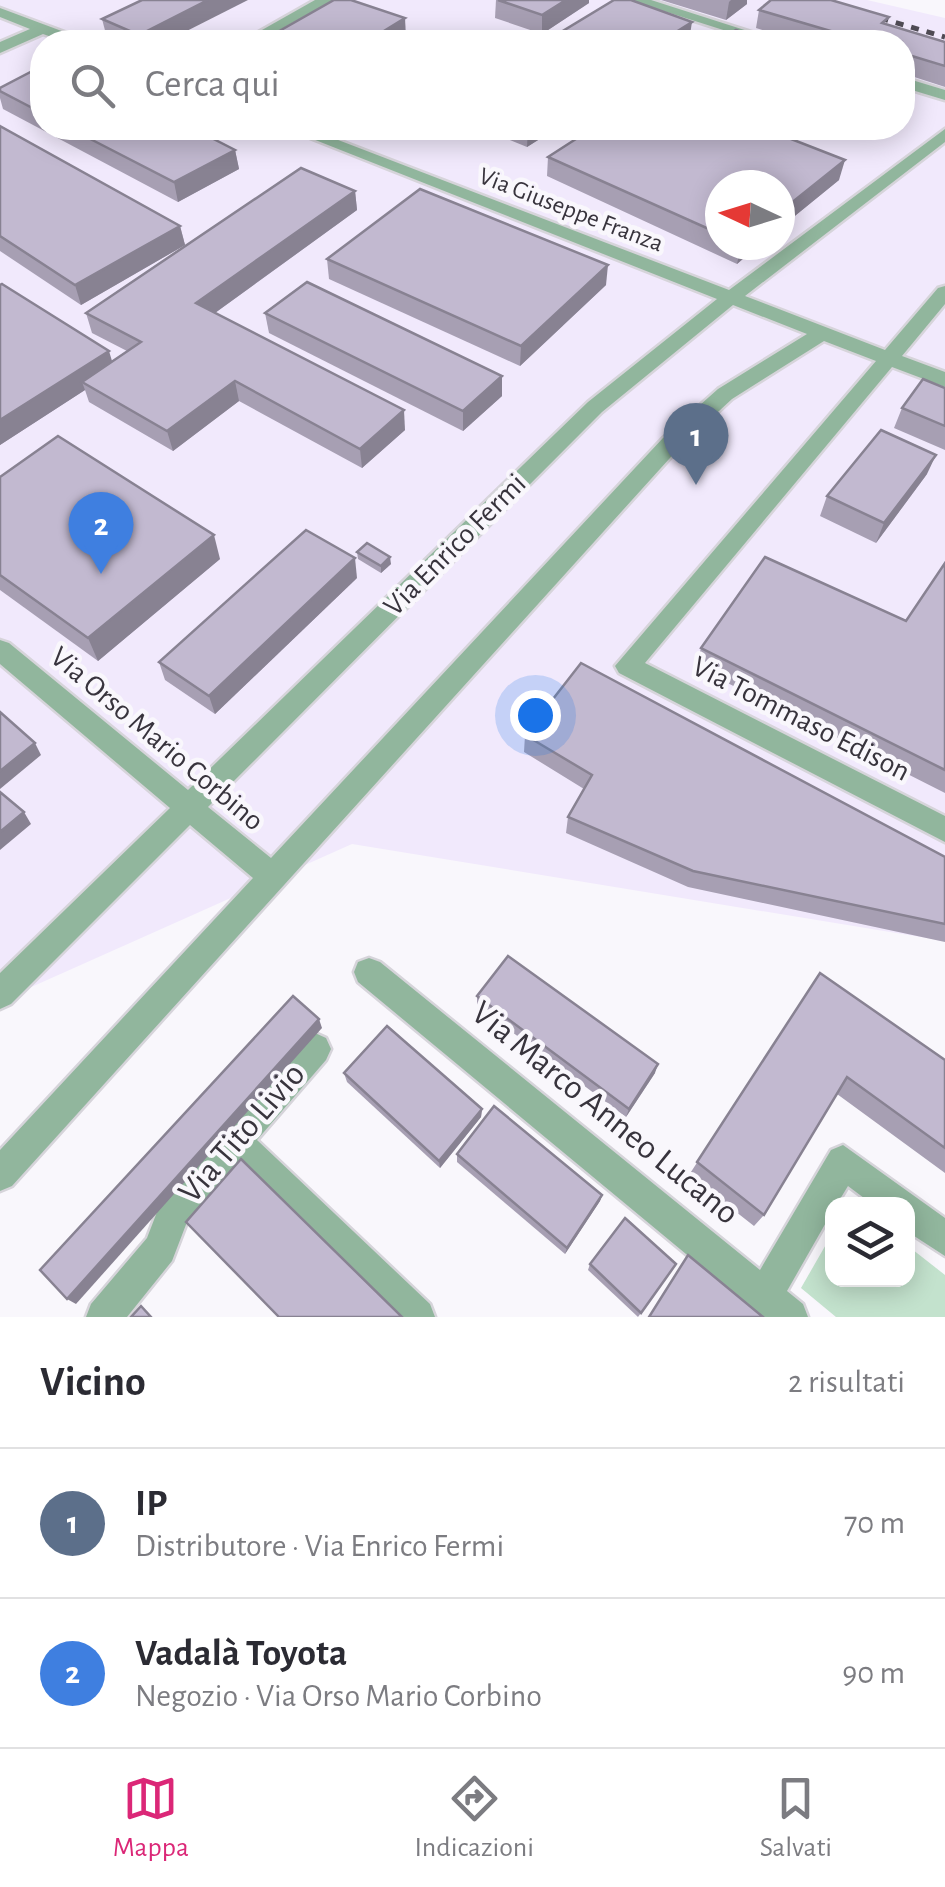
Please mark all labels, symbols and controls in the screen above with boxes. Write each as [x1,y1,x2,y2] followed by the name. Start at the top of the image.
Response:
[30,30,915,140] search box
[65,58,120,113] icon: search
[145,66,280,104] text: Cerca qui
[475,163,667,257] street label: Via Giuseppe Franza
[705,170,795,260] north arrow
[664,402,728,485] pin: 1
[378,468,532,622] street label: Via Enrico Fermi
[68,492,134,574] pin: 2
[45,641,269,837] street label: Via Orso Mario Corbino
[687,651,915,787] street label: Via Tommaso Edison
[510,690,561,741] your location
[465,995,745,1231] street label: Via Marco Anneo Lucano
[172,1056,312,1210] street label: Via Tito Livio
[825,1197,915,1287] map controls
[825,1197,915,1287] button: layers
[40,1361,146,1403] text: Vicino
[788,1366,905,1398] text: 2 risultati
[135,1485,167,1523] text: IP
[67,1507,78,1539] text: 1
[844,1507,905,1539] text: 70 m
[135,1530,504,1562] text: Distributore · Via Enrico Fermi
[135,1635,347,1673] text: Vadalà Toyota
[65,1657,80,1689] text: 2
[842,1657,905,1689] text: 90 m
[135,1680,542,1712] text: Negozio · Via Orso Mario Corbino
[113,1771,189,1865] tab: Mappa
[415,1771,534,1865] tab: Indicazioni
[760,1771,832,1865] tab: Salvati

